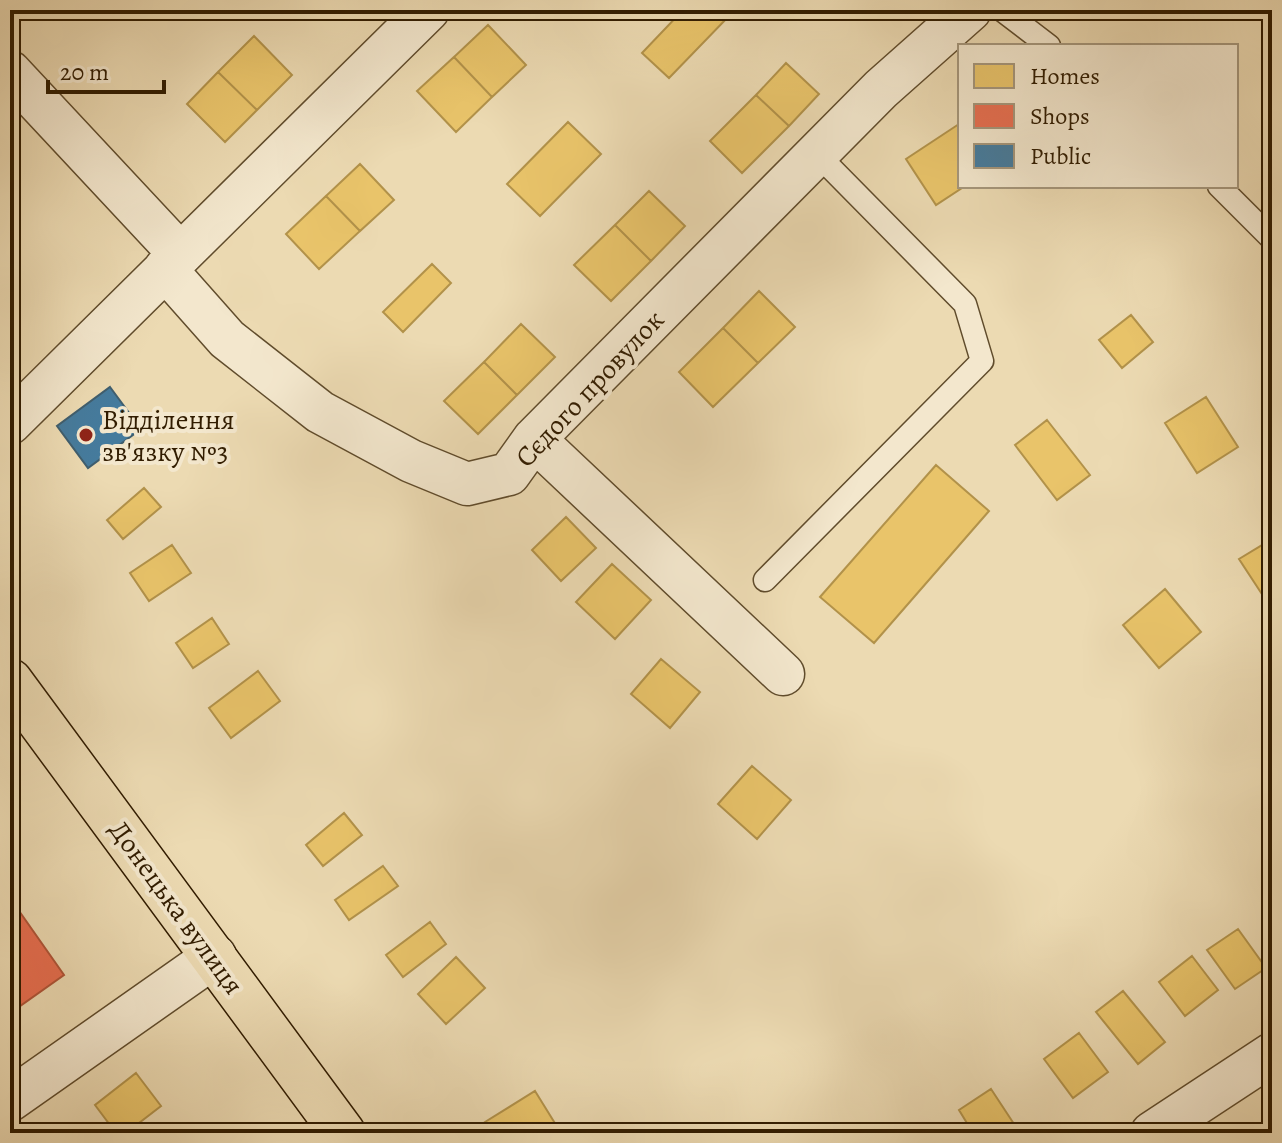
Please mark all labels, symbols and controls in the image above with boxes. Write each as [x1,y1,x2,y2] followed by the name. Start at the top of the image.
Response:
[48,44,164,94] scale bar
[958,44,1238,188] legend
[60,56,109,88] text: 20 m
[1030,60,1100,92] text: Homes
[1030,100,1090,132] text: Shops
[1030,140,1091,172] text: Public
[507,302,673,476] street label: Сєдого провулок
[102,401,235,471] place label: Відділення зв'язку №3
[77,426,95,444] marker: Відділення зв'язку №3
[100,813,252,1002] street label: Донецька вулиця

